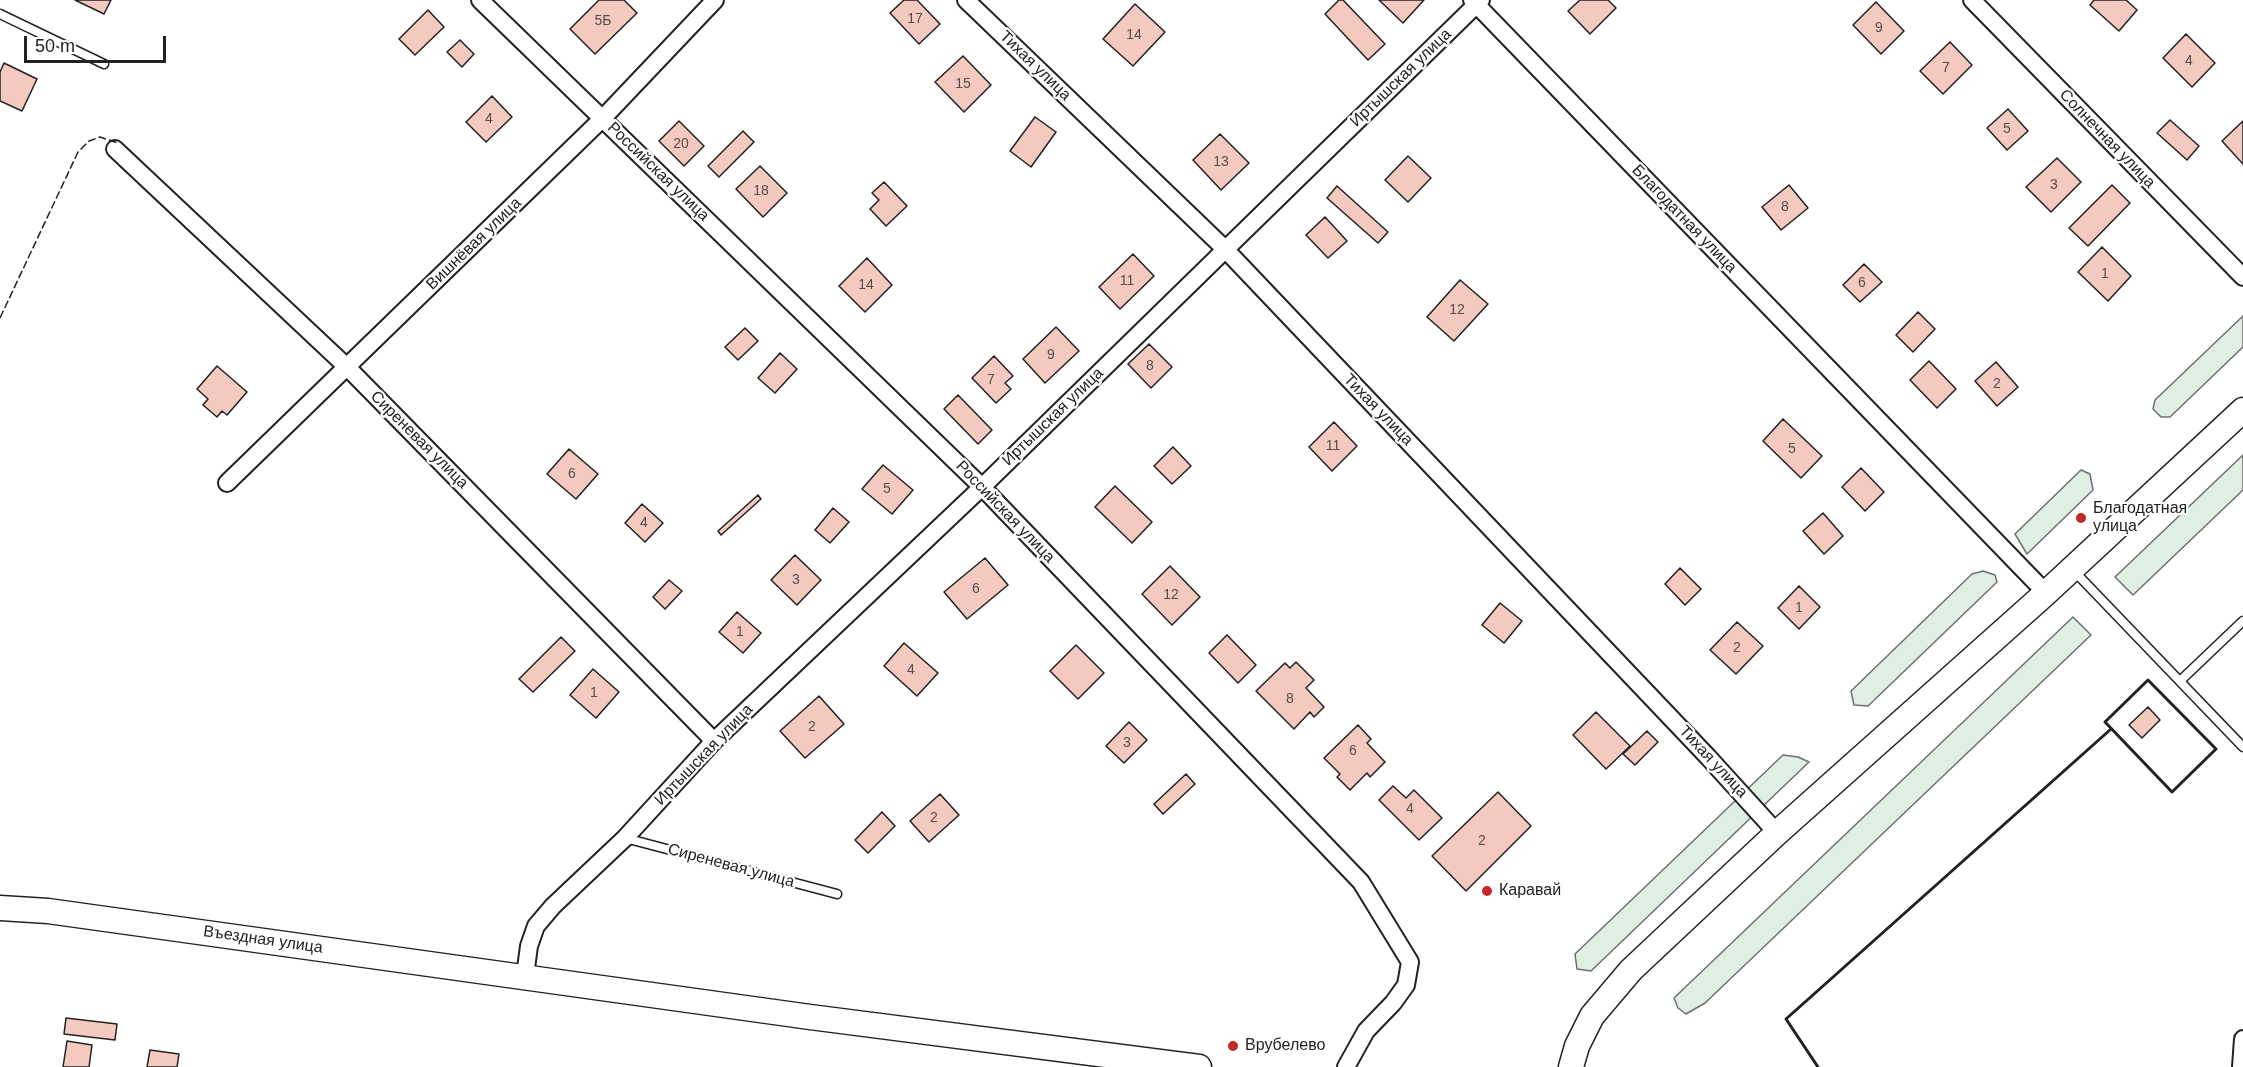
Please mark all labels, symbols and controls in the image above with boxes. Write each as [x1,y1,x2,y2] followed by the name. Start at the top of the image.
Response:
[907,11,923,27] house number: 17
[595,13,611,29] house number: 5Б
[1875,20,1883,36] house number: 9
[27,24,170,62] scale bar
[1346,25,1456,131] street label: Иртышская улица
[995,27,1075,105] street label: Тихая улица
[1126,27,1142,43] house number: 14
[35,36,75,56] text: 50 m
[2185,53,2193,69] house number: 4
[1942,60,1950,76] house number: 7
[955,76,971,92] house number: 15
[2055,86,2159,192] street label: Солнечная улица
[485,111,493,127] house number: 4
[603,119,713,225] street label: Российская улица
[2003,121,2011,137] house number: 5
[673,136,689,152] house number: 20
[1213,154,1229,170] house number: 13
[1628,161,1740,277] street label: Благодатная улица
[2050,177,2058,193] house number: 3
[753,183,769,199] house number: 18
[423,194,525,294] street label: Вишнёвая улица
[1781,199,1789,215] house number: 8
[2101,266,2109,282] house number: 1
[1120,273,1134,289] house number: 11
[1858,275,1866,291] house number: 6
[858,277,874,293] house number: 14
[1449,302,1465,318] house number: 12
[1047,347,1055,363] house number: 9
[1146,358,1154,374] house number: 8
[998,364,1108,470] street label: Иртышская улица
[1339,370,1417,450] street label: Тихая улица
[987,372,995,388] house number: 7
[1993,376,2001,392] house number: 2
[366,387,472,493] street label: Сиреневая улица
[1326,438,1340,454] house number: 11
[1788,441,1796,457] house number: 5
[952,457,1058,567] street label: Российская улица
[568,466,576,482] house number: 6
[883,481,891,497] house number: 5
[2093,499,2187,537] place label: Благодатная улица
[2074,511,2088,525] marker: Благодатная улица
[640,515,648,531] house number: 4
[792,572,800,588] house number: 3
[972,581,980,597] house number: 6
[1163,587,1179,603] house number: 12
[1795,600,1803,616] house number: 1
[736,624,744,640] house number: 1
[1733,640,1741,656] house number: 2
[907,662,915,678] house number: 4
[590,685,598,701] house number: 1
[1286,691,1294,707] house number: 8
[651,700,757,810] street label: Иртышская улица
[808,719,816,735] house number: 2
[1675,722,1751,802] street label: Тихая улица
[1123,735,1131,751] house number: 3
[1349,743,1357,759] house number: 6
[1406,801,1414,817] house number: 4
[930,810,938,826] house number: 2
[1478,833,1486,849] house number: 2
[666,840,796,892] street label: Сиреневая улица
[1499,881,1561,901] place label: Каравай
[1480,884,1494,898] marker: Каравай
[202,922,324,958] street label: Въездная улица
[1245,1036,1325,1056] place label: Врубелево
[1226,1039,1240,1053] marker: Врубелево

